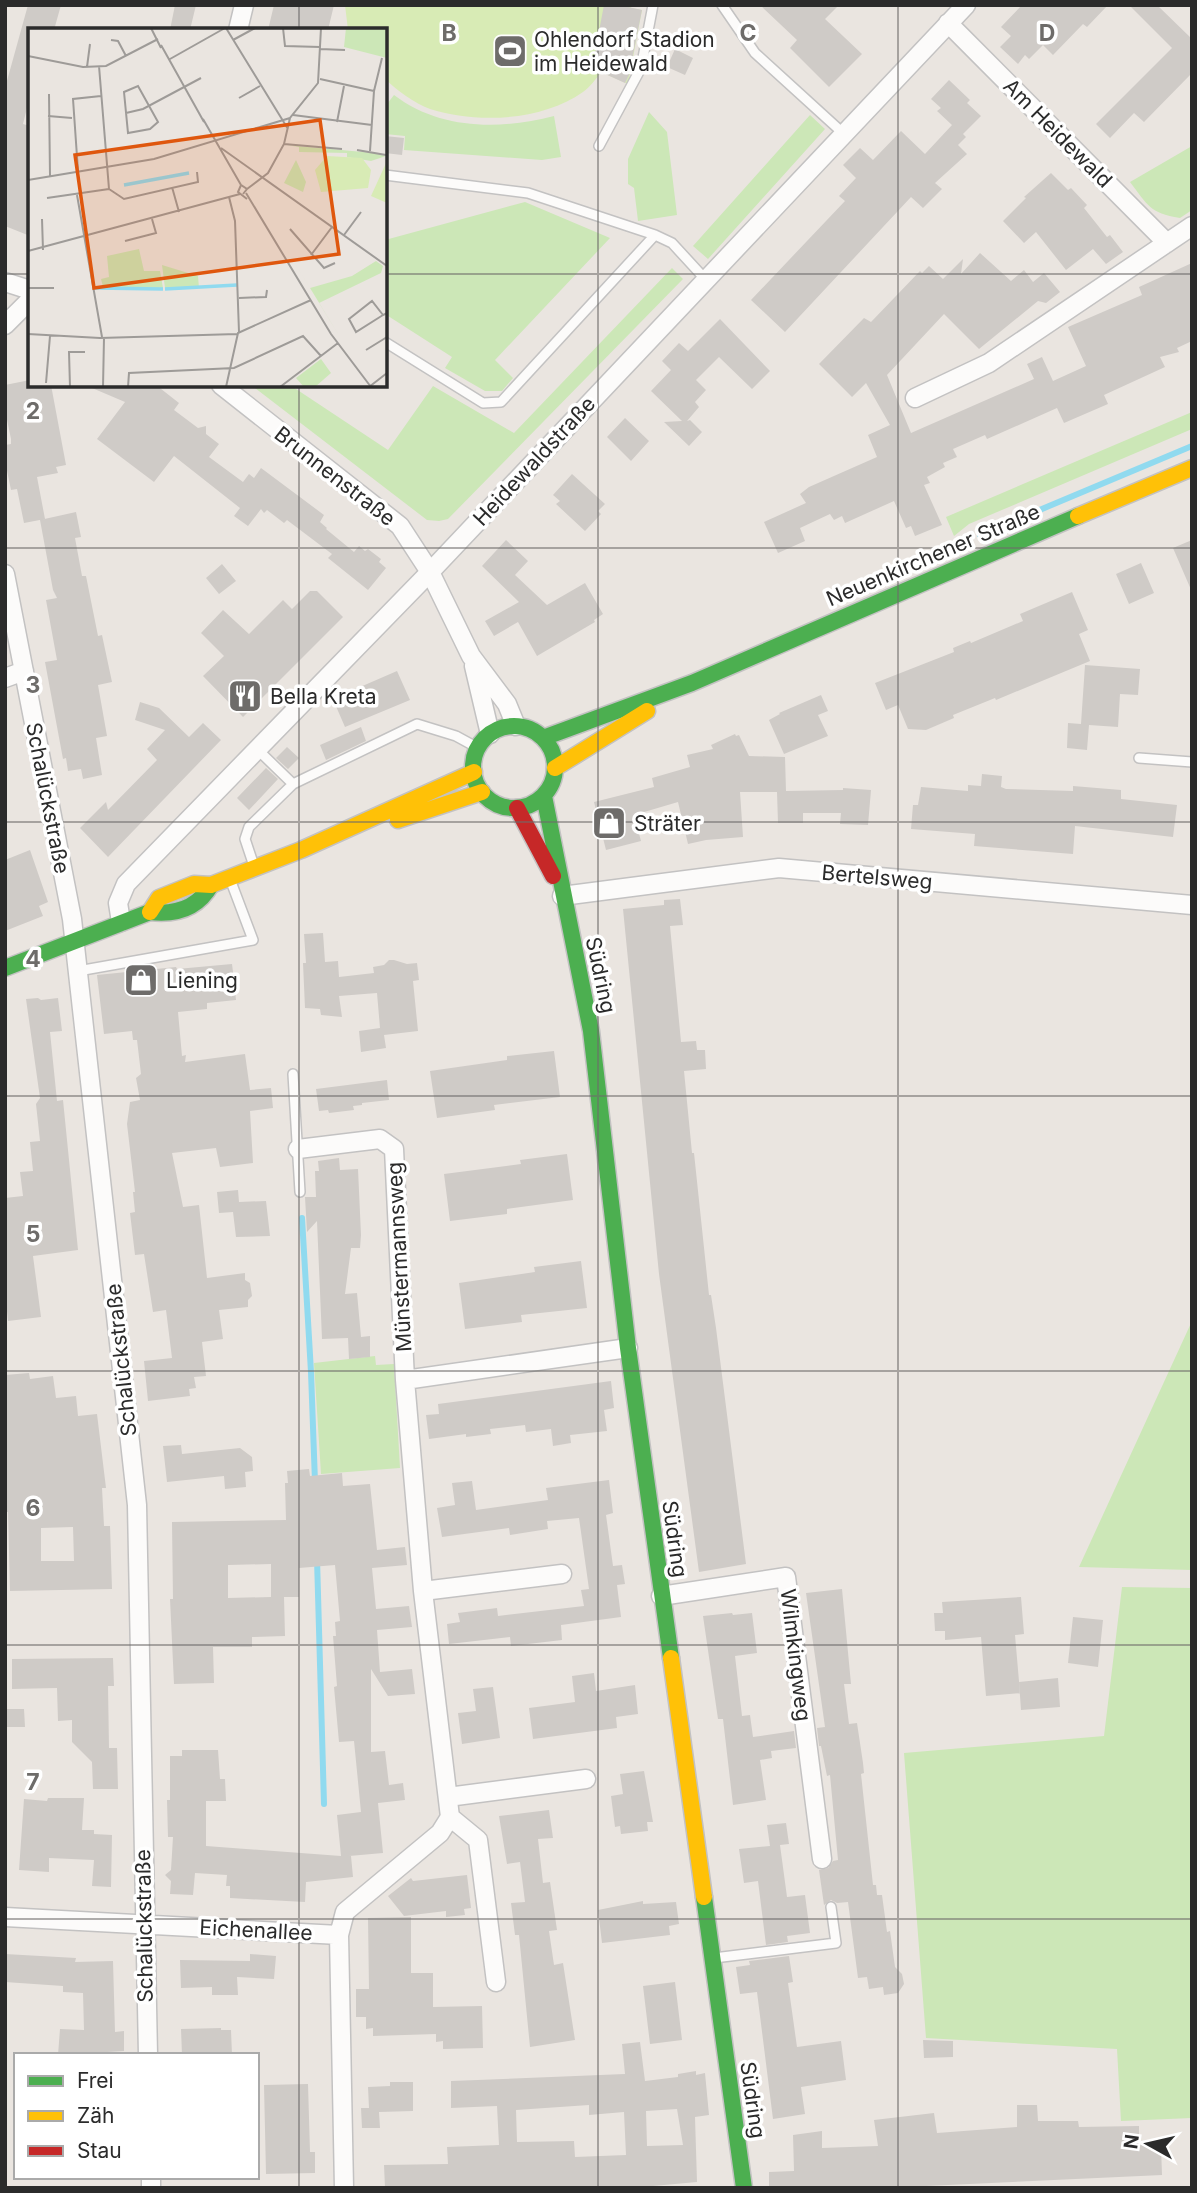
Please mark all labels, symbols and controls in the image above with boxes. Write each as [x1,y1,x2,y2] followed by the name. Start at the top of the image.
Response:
[441,19,457,47] text: B
[739,19,757,47] text: C
[1039,19,1055,47] text: D
[534,27,715,76] place label: Ohlendorf Stadion im Heidewald
[28,28,387,387] inset map
[491,32,529,70] sports icon: Ohlendorf Stadion im Heidewald
[998,73,1118,193] street label: Am Heidewald
[468,391,600,531] street label: Heidewaldstraße
[26,397,40,425] text: 2
[270,421,400,531] street label: Brunnenstraße
[822,499,1044,611] street label: Neuenkirchener Straße
[26,671,40,699] text: 3
[226,677,264,715] restaurant icon: Bella Kreta
[270,684,377,709] place label: Bella Kreta
[21,720,75,876] street label: Schalückstraße
[590,804,628,842] shop icon: Sträter
[634,811,701,836] place label: Sträter
[821,860,933,894] street label: Bertelsweg
[581,935,621,1015] street label: Südring
[25,945,41,973] text: 4
[122,961,160,999] shop icon: Liening
[166,968,238,993] place label: Liening
[382,1161,416,1353] street label: Münstermannsweg
[26,1220,40,1248] text: 5
[101,1282,141,1438] street label: Schalückstraße
[26,1494,40,1522] text: 6
[657,1499,693,1579] street label: Südring
[775,1587,817,1723] street label: Wilmkingweg
[26,1768,40,1796] text: 7
[130,1849,158,2003] street label: Schalückstraße
[199,1915,313,1945] street label: Eichenallee
[14,2053,259,2179] legend
[735,2060,771,2140] street label: Südring
[77,2068,114,2093] text: Frei
[77,2103,114,2128] text: Zäh
[1113,2109,1183,2179] north arrow
[1119,2133,1144,2150] text: N
[77,2138,122,2163] text: Stau

